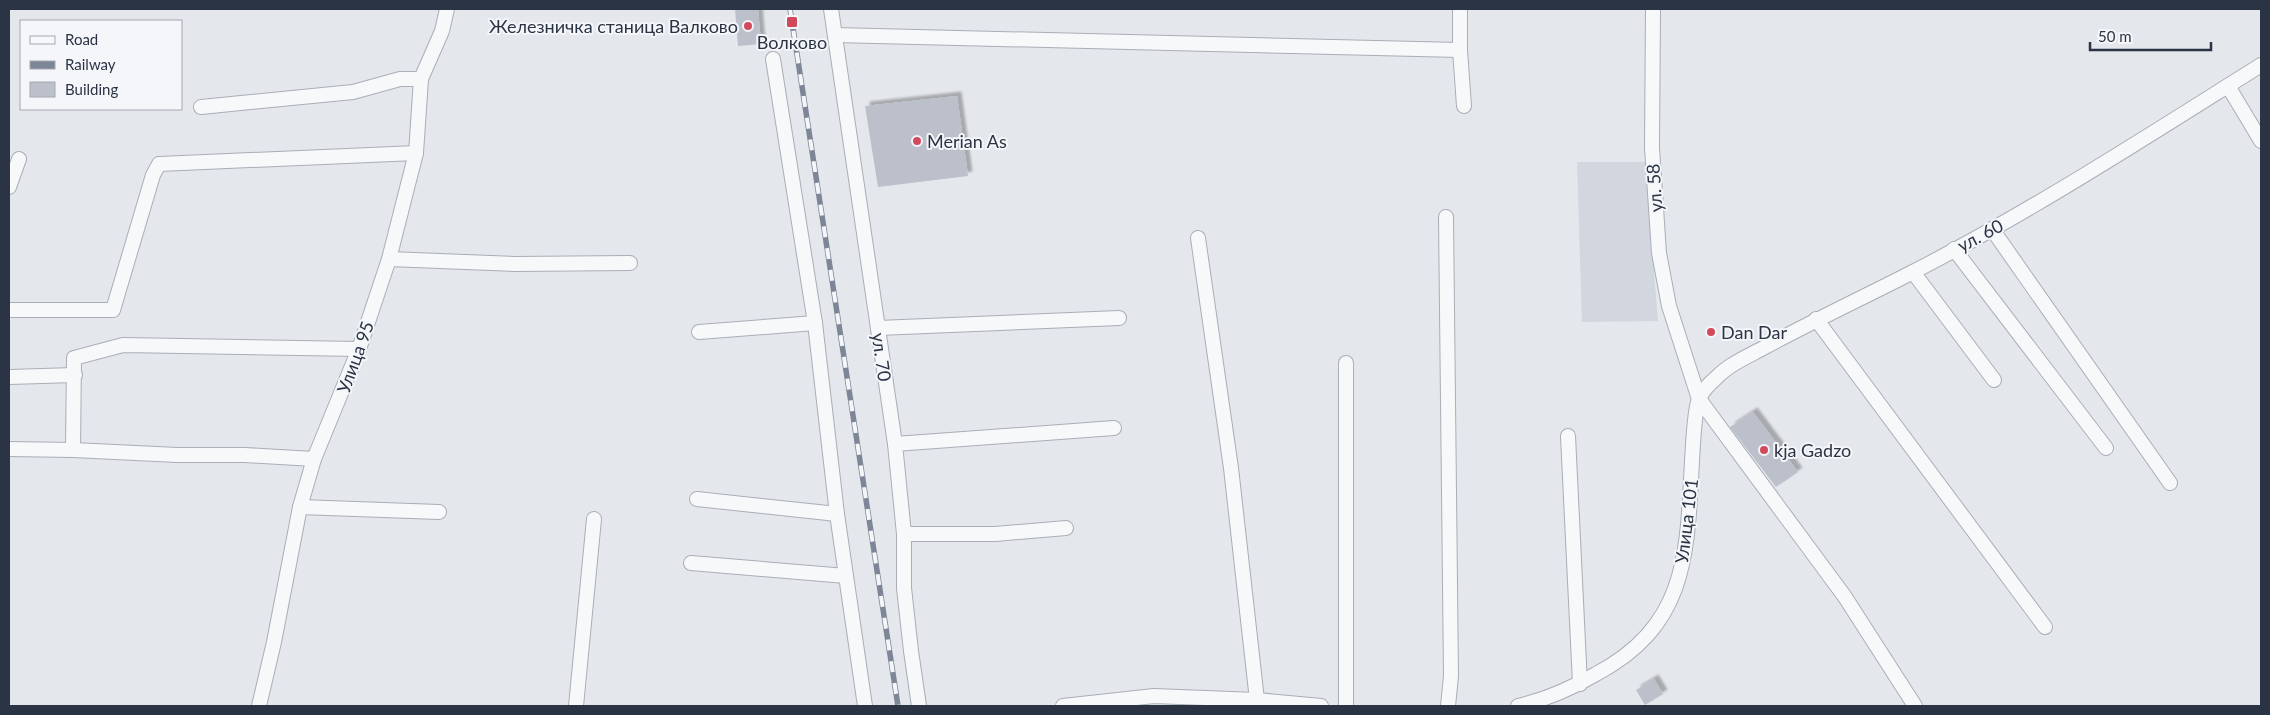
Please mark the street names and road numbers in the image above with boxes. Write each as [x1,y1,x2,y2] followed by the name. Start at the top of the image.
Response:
[1641,163,1667,213] street label: ул. 58
[1953,214,2007,256] street label: ул. 60
[332,318,378,396] street label: Улица 95
[868,331,896,383] street label: ул. 70
[1670,477,1702,565] street label: Улица 101

